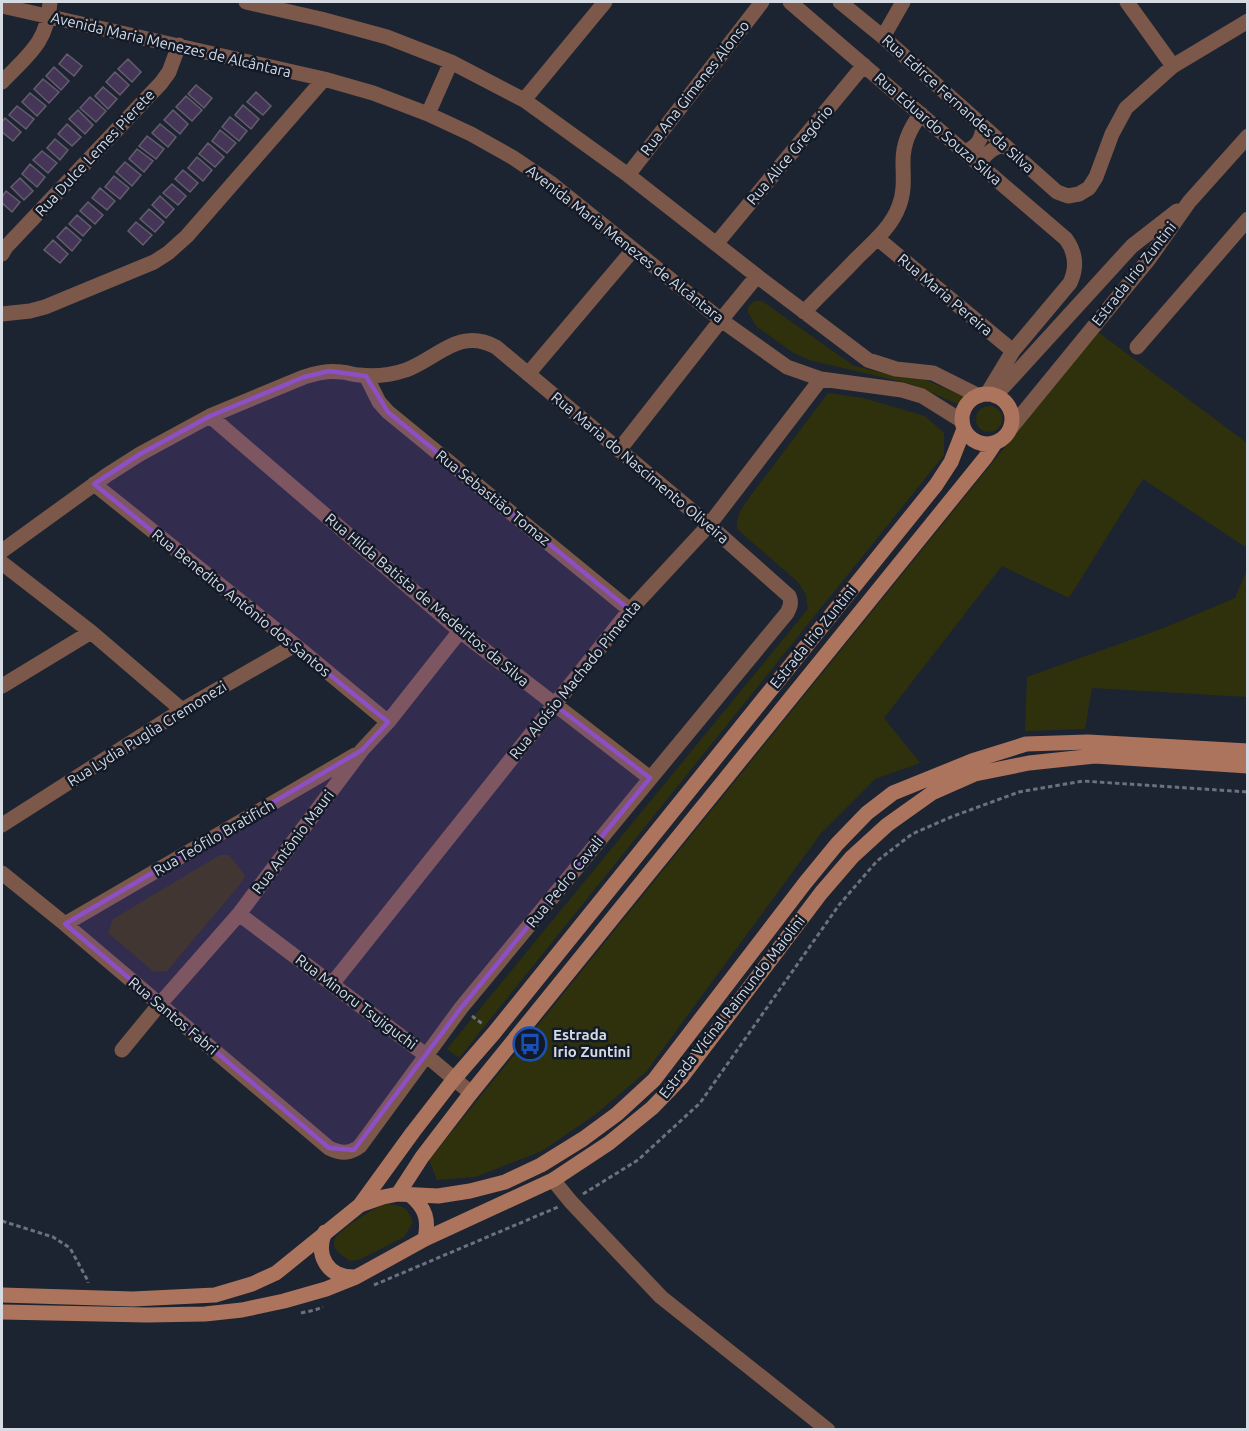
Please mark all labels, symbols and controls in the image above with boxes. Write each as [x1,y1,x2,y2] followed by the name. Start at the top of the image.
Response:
[49,9,293,80] street label: Avenida Maria Menezes de Alcântara
[637,17,753,159] street label: Rua Ana Gimenes Alonso
[879,31,1038,176] street label: Rua Edirce Fernandes da Silva
[871,69,1005,188] street label: Rua Eduardo Souza Silva
[32,86,158,219] street label: Rua Dulce Lemes Pierete
[743,102,836,208] street label: Rua Alice Gregório
[523,161,727,326] street label: Avenida Maria Menezes de Alcântara
[1088,219,1179,329] street label: Estrada Irio Zuntini
[895,250,996,339] street label: Rua Maria Pereira
[548,388,733,547] street label: Rua Maria do Nascimento Oliveira
[433,446,554,549] street label: Rua Sebastião Tomaz
[322,509,533,690] street label: Rua Hilda Batista de Medeirtos da Silva
[149,525,334,680] street label: Rua Benedito Antônio dos Santos
[766,582,859,691] street label: Estrada Irio Zuntini
[506,597,644,762] street label: Rua Aloísio Machado Pimenta
[64,678,229,790] street label: Rua Lydia Puglia Cremonezi
[248,787,337,897] street label: Rua Antônio Mauri
[150,796,277,879] street label: Rua Teófilo Bratifich
[523,833,607,931] street label: Rua Pedro Cavali
[655,912,808,1101] street label: Estrada Vicinal Raimundo Maiolini
[292,950,420,1053] street label: Rua Minoru Tsujiguchi
[125,973,221,1058] street label: Rua Santos Fabri
[512,1026,548,1062] bus stop icon: Estrada Irio Zuntini
[553,1026,631,1060] place label: Estrada Irio Zuntini

